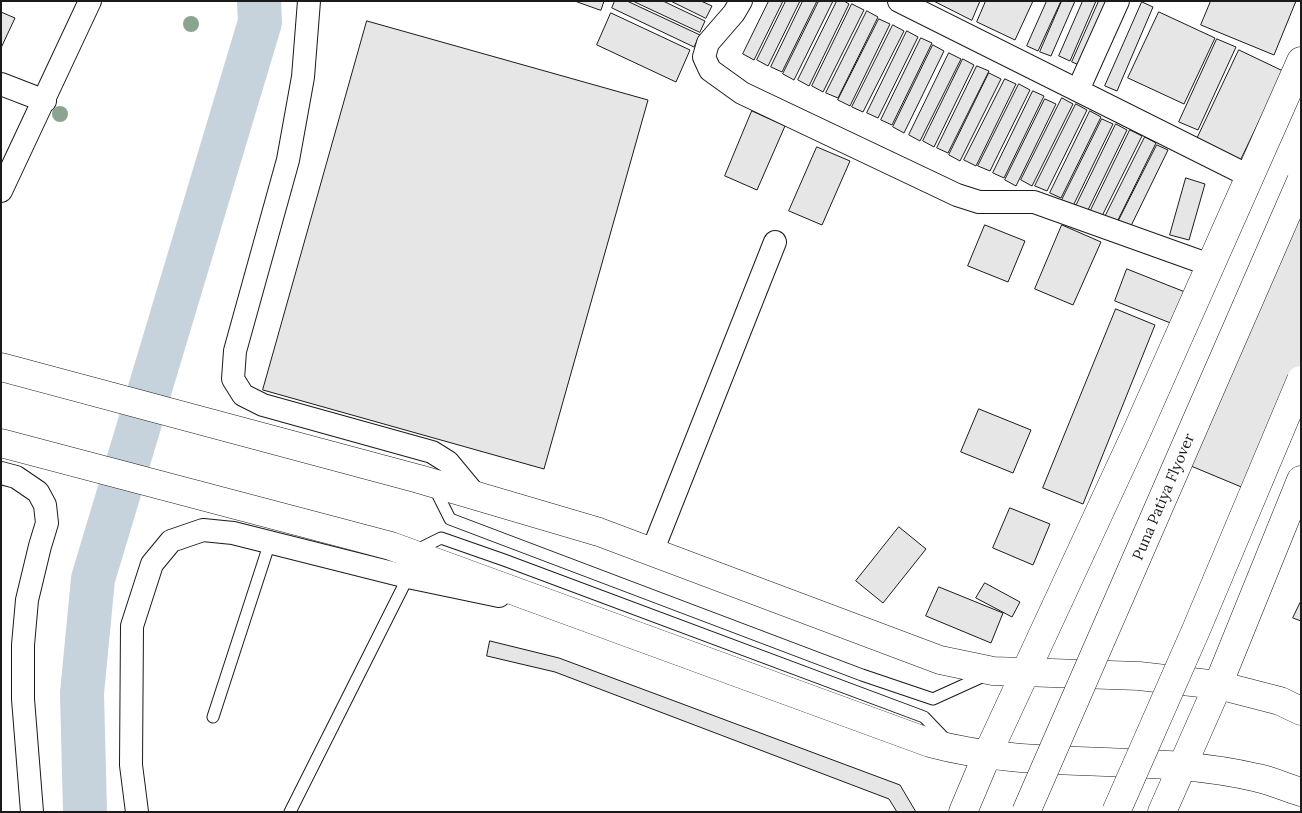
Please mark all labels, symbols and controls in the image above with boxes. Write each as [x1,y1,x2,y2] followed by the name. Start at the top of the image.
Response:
[1129,431,1199,563] street label: Puna Patiya Flyover

